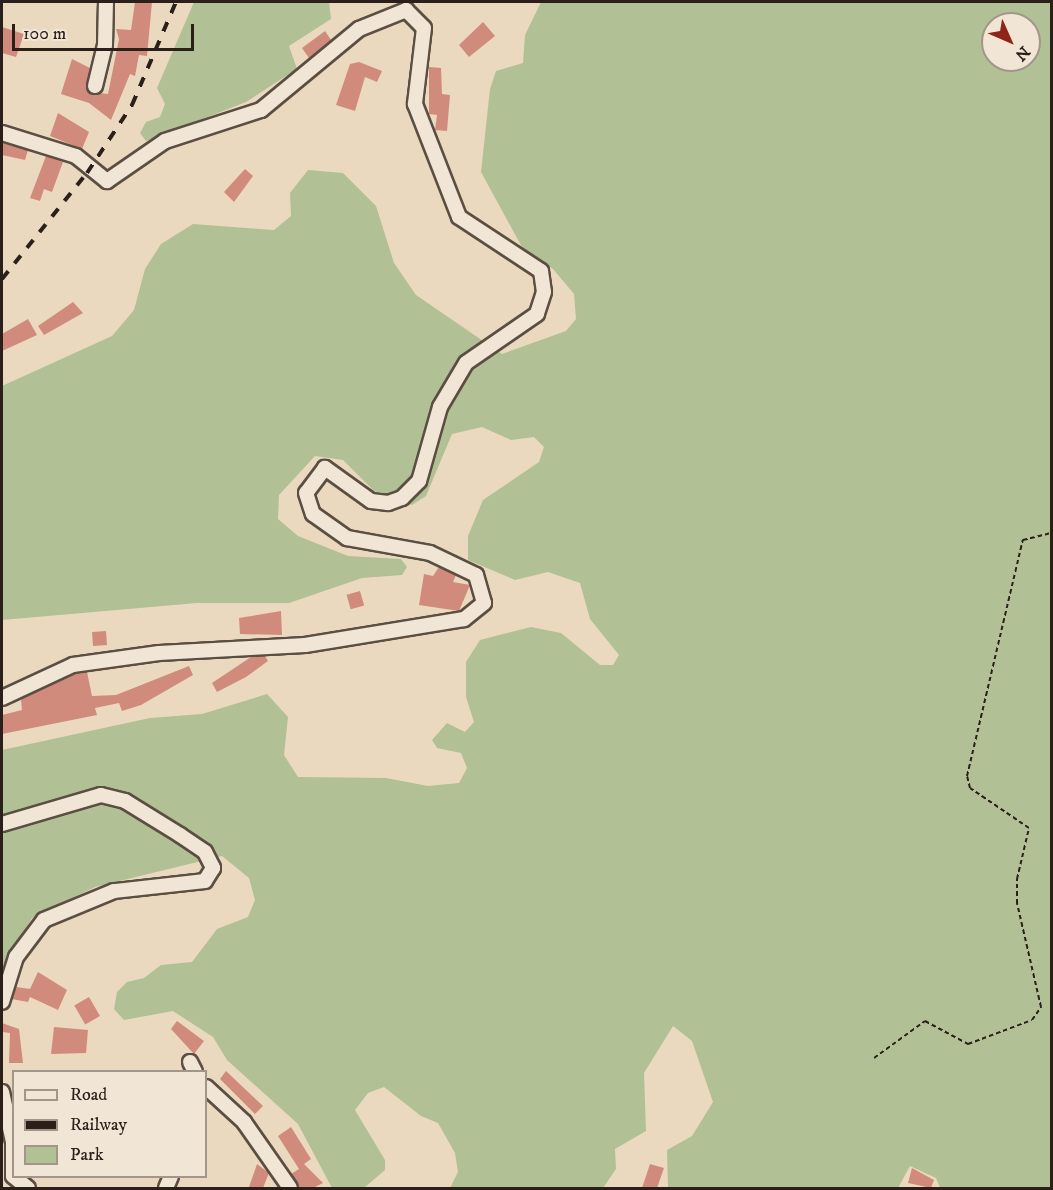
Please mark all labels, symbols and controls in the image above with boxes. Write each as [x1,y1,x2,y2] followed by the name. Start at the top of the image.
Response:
[15,12,196,50] scale bar
[981,12,1041,72] north arrow
[23,23,66,45] text: 100 m
[1011,42,1034,65] text: N
[12,1070,207,1178] legend
[70,1084,107,1106] text: Road
[70,1114,127,1136] text: Railway
[70,1144,104,1166] text: Park

